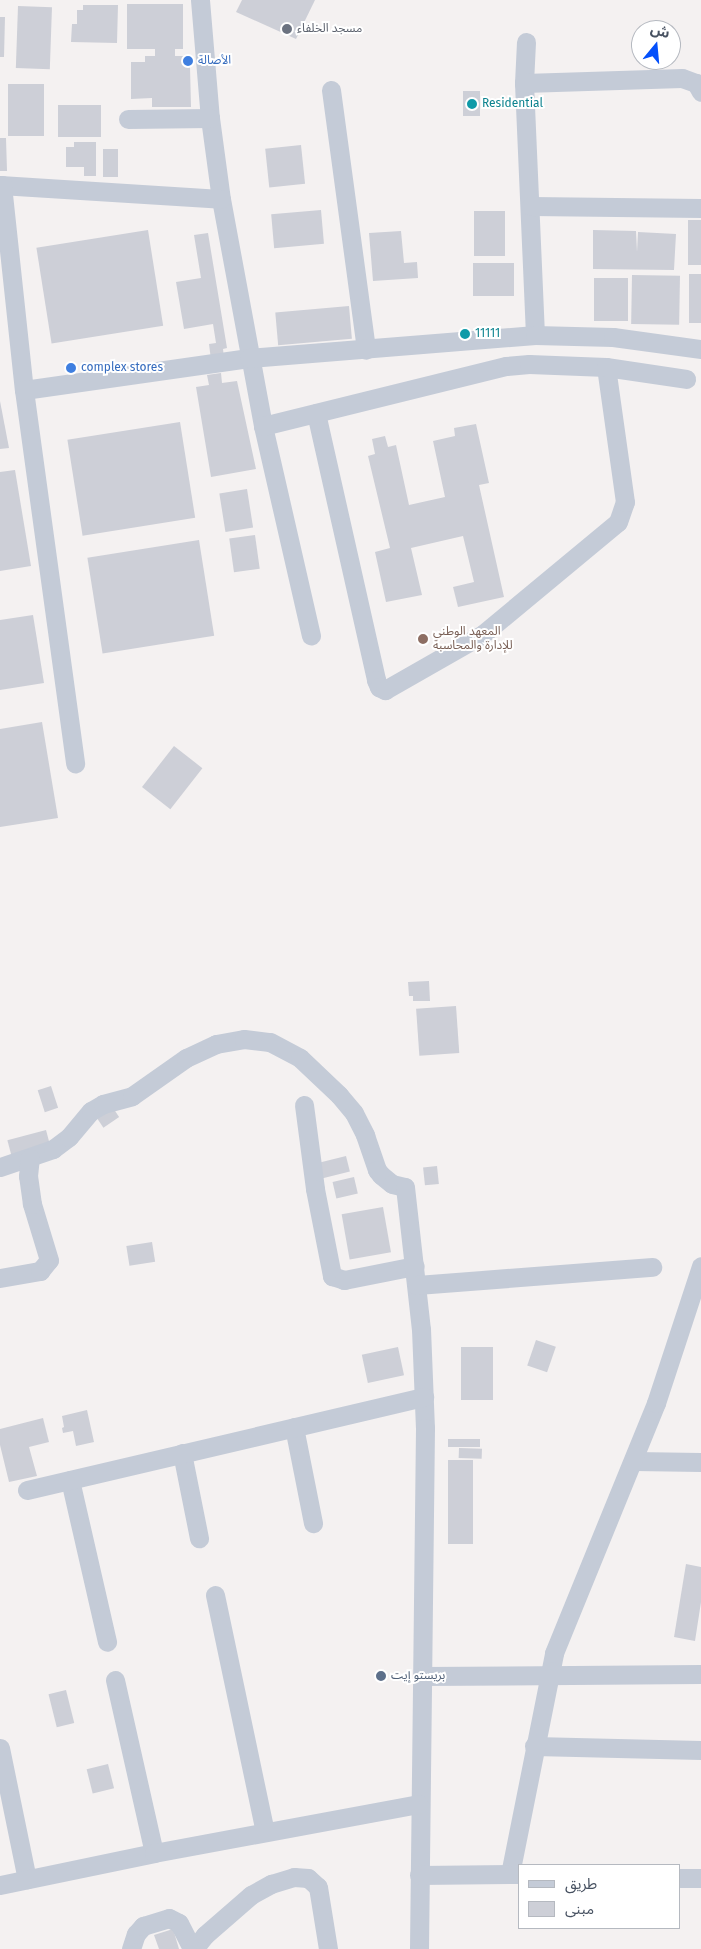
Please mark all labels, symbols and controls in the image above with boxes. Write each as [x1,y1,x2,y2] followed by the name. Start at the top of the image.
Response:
[631,20,681,70] north arrow
[649,20,672,42] text: ش
[297,22,362,36] place label: مسجد الخلفاء
[281,23,293,35] marker: مسجد الخلفاء
[198,54,231,68] place label: الأصالة
[182,55,194,67] marker: الأصالة
[482,97,543,111] place label: Residential
[466,98,478,110] marker: Residential
[475,327,500,341] place label: 11111
[459,328,471,340] marker: 11111
[81,361,163,375] place label: complex stores
[65,362,77,374] marker: complex stores
[433,625,513,653] place label: المعهد الوطني للإدارة والمحاسبة
[417,633,429,645] marker: المعهد الوطني للإدارة والمحاسبة
[391,1669,445,1683] place label: بريستو إيت
[375,1670,387,1682] marker: بريستو إيت
[518,1864,681,1929] legend
[565,1875,597,1893] text: طريق
[565,1900,594,1918] text: مبنى

